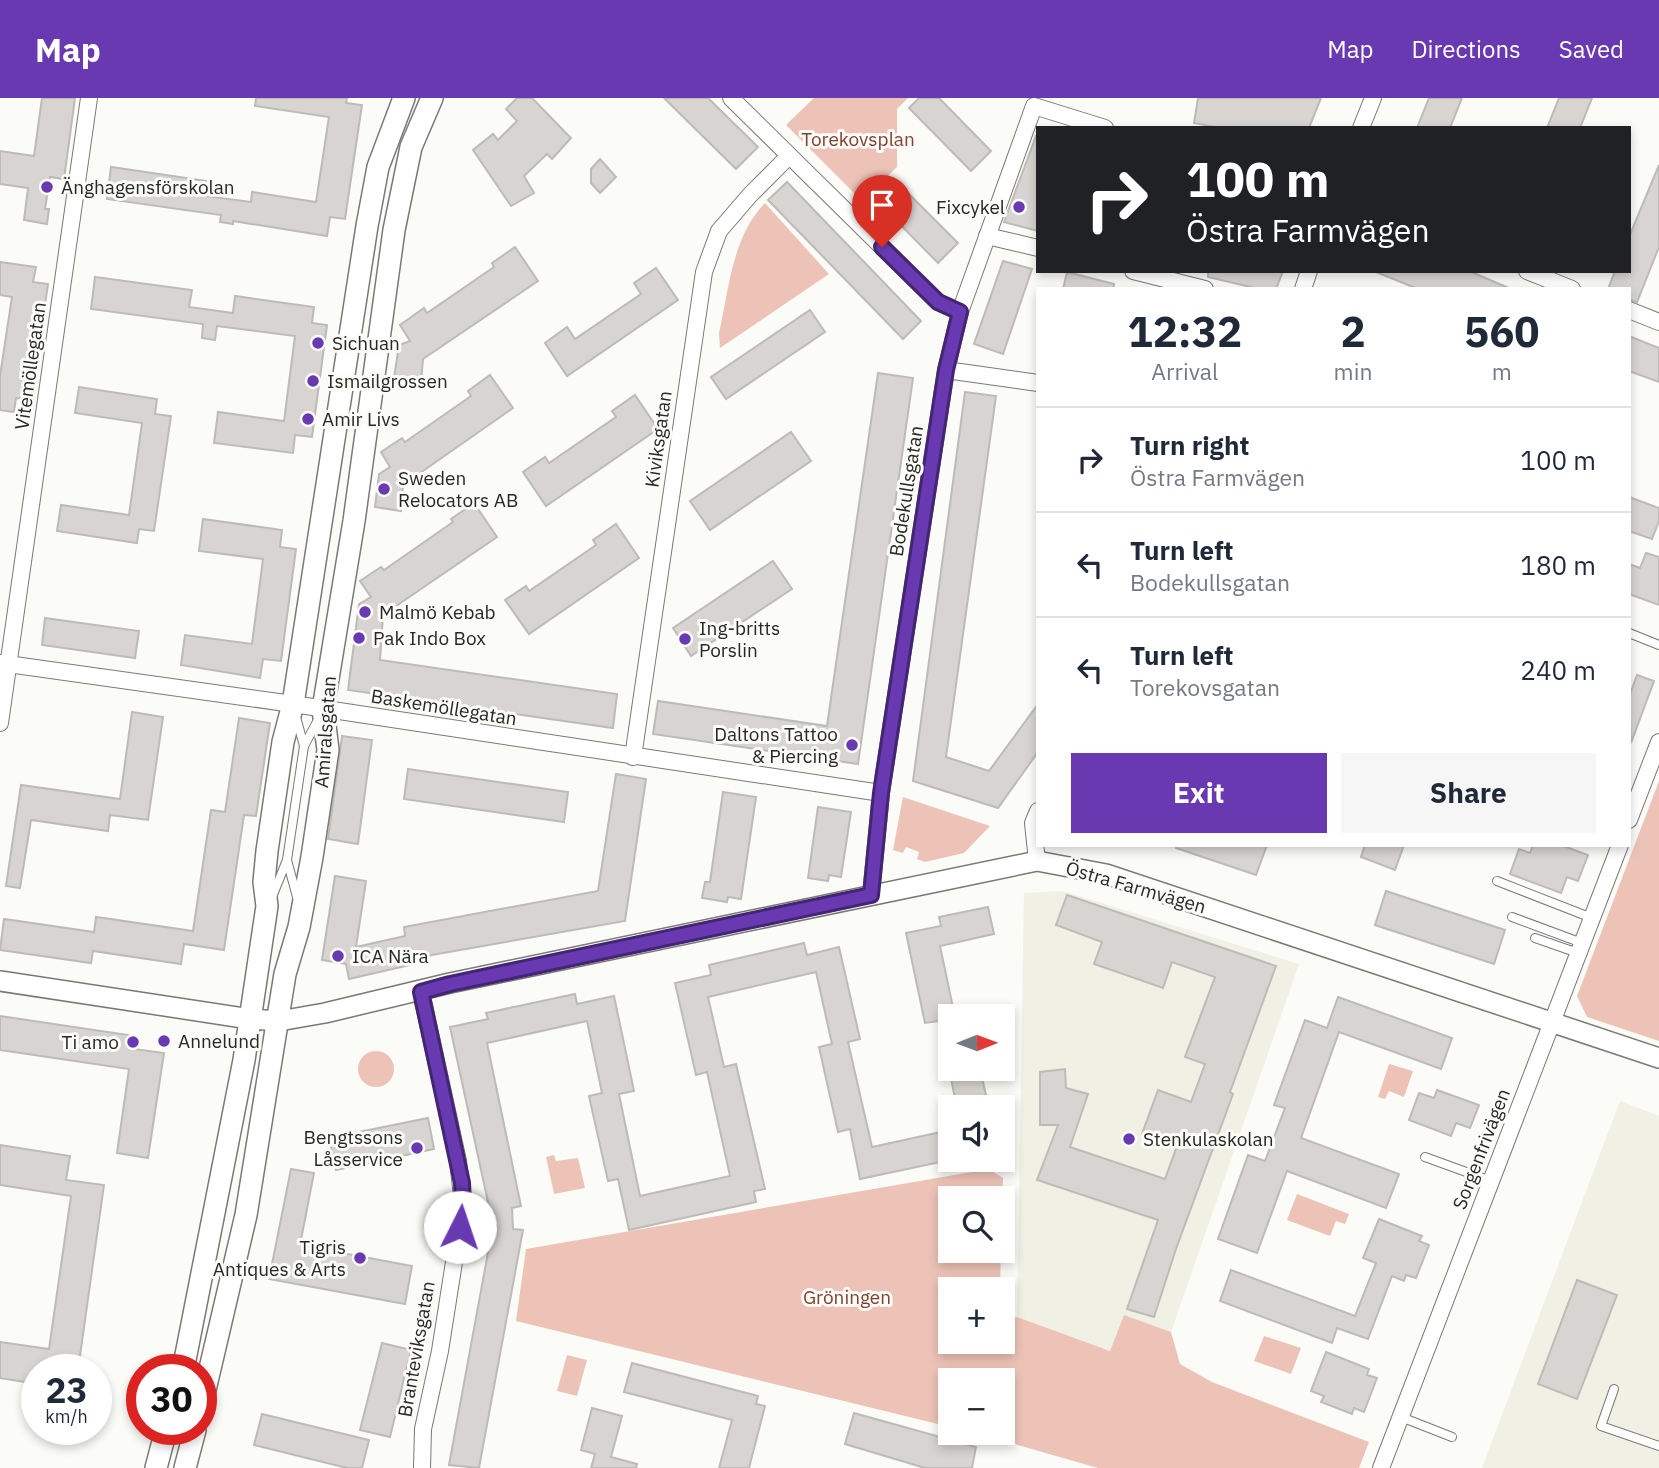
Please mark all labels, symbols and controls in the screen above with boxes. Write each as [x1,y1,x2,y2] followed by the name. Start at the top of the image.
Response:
[35,28,101,71] text: Map
[1327,33,1373,65] text: Map
[1411,33,1521,65] text: Directions
[1559,33,1624,65] text: Saved
[801,127,915,151] park label: Torekovsplan
[1186,147,1330,210] text: 100 m
[1071,154,1162,245] icon: right
[61,175,235,199] place label: Änghagensförskolan
[852,175,912,247] pin
[39,179,55,195] marker: Änghagensförskolan
[863,186,901,224] icon: arrive
[936,195,1005,219] place label: Fixcykel
[1011,199,1027,215] marker: Fixcykel
[1186,209,1430,251] text: Östra Farmvägen
[9,300,51,432] street label: Vitemöllegatan
[1127,304,1242,359] text: 12:32
[1340,304,1366,359] text: 2
[1464,304,1540,359] text: 560
[332,331,400,355] place label: Sichuan
[310,335,326,351] marker: Sichuan
[1151,356,1218,386] text: Arrival
[1334,356,1372,386] text: min
[1492,356,1512,386] text: m
[327,369,448,393] place label: Ismailgrossen
[305,373,321,389] marker: Ismailgrossen
[639,389,677,489] street label: Kiviksgatan
[322,407,400,431] place label: Amir Livs
[300,411,316,427] marker: Amir Livs
[884,424,928,558] street label: Bodekullsgatan
[1130,428,1249,462] text: Turn right
[1071,441,1109,479] icon: right
[1520,443,1596,477] text: 100 m
[1130,462,1305,492] text: Östra Farmvägen
[398,466,518,512] place label: Sweden Relocators AB
[376,481,392,497] marker: Sweden Relocators AB
[1130,533,1233,567] text: Turn left
[1071,546,1109,584] icon: left
[1520,548,1596,582] text: 180 m
[1130,567,1290,597] text: Bodekullsgatan
[379,600,496,624] place label: Malmö Kebab
[357,604,373,620] marker: Malmö Kebab
[699,616,780,662] place label: Ing-britts Porslin
[373,626,486,650] place label: Pak Indo Box
[351,630,367,646] marker: Pak Indo Box
[677,631,693,647] marker: Ing-britts Porslin
[1130,638,1233,672] text: Turn left
[1071,651,1109,689] icon: left
[1520,653,1596,687] text: 240 m
[1130,672,1280,702] text: Torekovsgatan
[309,675,341,789] street label: Amiralsgatan
[369,684,519,730] street label: Baskemöllegatan
[714,722,838,768] place label: Daltons Tattoo & Piercing
[844,737,860,753] marker: Daltons Tattoo & Piercing
[1071,753,1327,833] button: Exit
[1341,753,1596,833] button: Share
[1063,856,1209,918] street label: Östra Farmvägen
[352,944,429,968] place label: ICA Nära
[330,948,346,964] marker: ICA Nära
[938,1004,1015,1082] north arrow
[938,1004,1015,1445] map controls
[178,1029,260,1053] place label: Annelund
[62,1030,119,1054] place label: Ti amo
[156,1033,172,1049] marker: Annelund
[125,1034,141,1050] marker: Ti amo
[1447,1085,1515,1213] street label: Sorgenfrivägen
[938,1095,1015,1172] button: sound
[304,1125,403,1171] place label: Bengtssons Låsservice
[1143,1127,1273,1151] place label: Stenkulaskolan
[1121,1131,1137,1147] marker: Stenkulaskolan
[409,1140,425,1156] marker: Bengtssons Låsservice
[938,1186,1015,1263] button: search
[423,1190,497,1264] position arrow
[213,1235,346,1281] place label: Tigris Antiques & Arts
[352,1250,368,1266] marker: Tigris Antiques & Arts
[938,1277,1015,1354] button: +
[392,1279,440,1419] street label: Branteviksgatan
[803,1285,891,1309] park label: Gröningen
[126,1354,217,1445] speed limit sign: 30
[45,1367,88,1413] text: 23
[938,1368,1015,1445] button: −
[45,1405,88,1428] text: km/h

